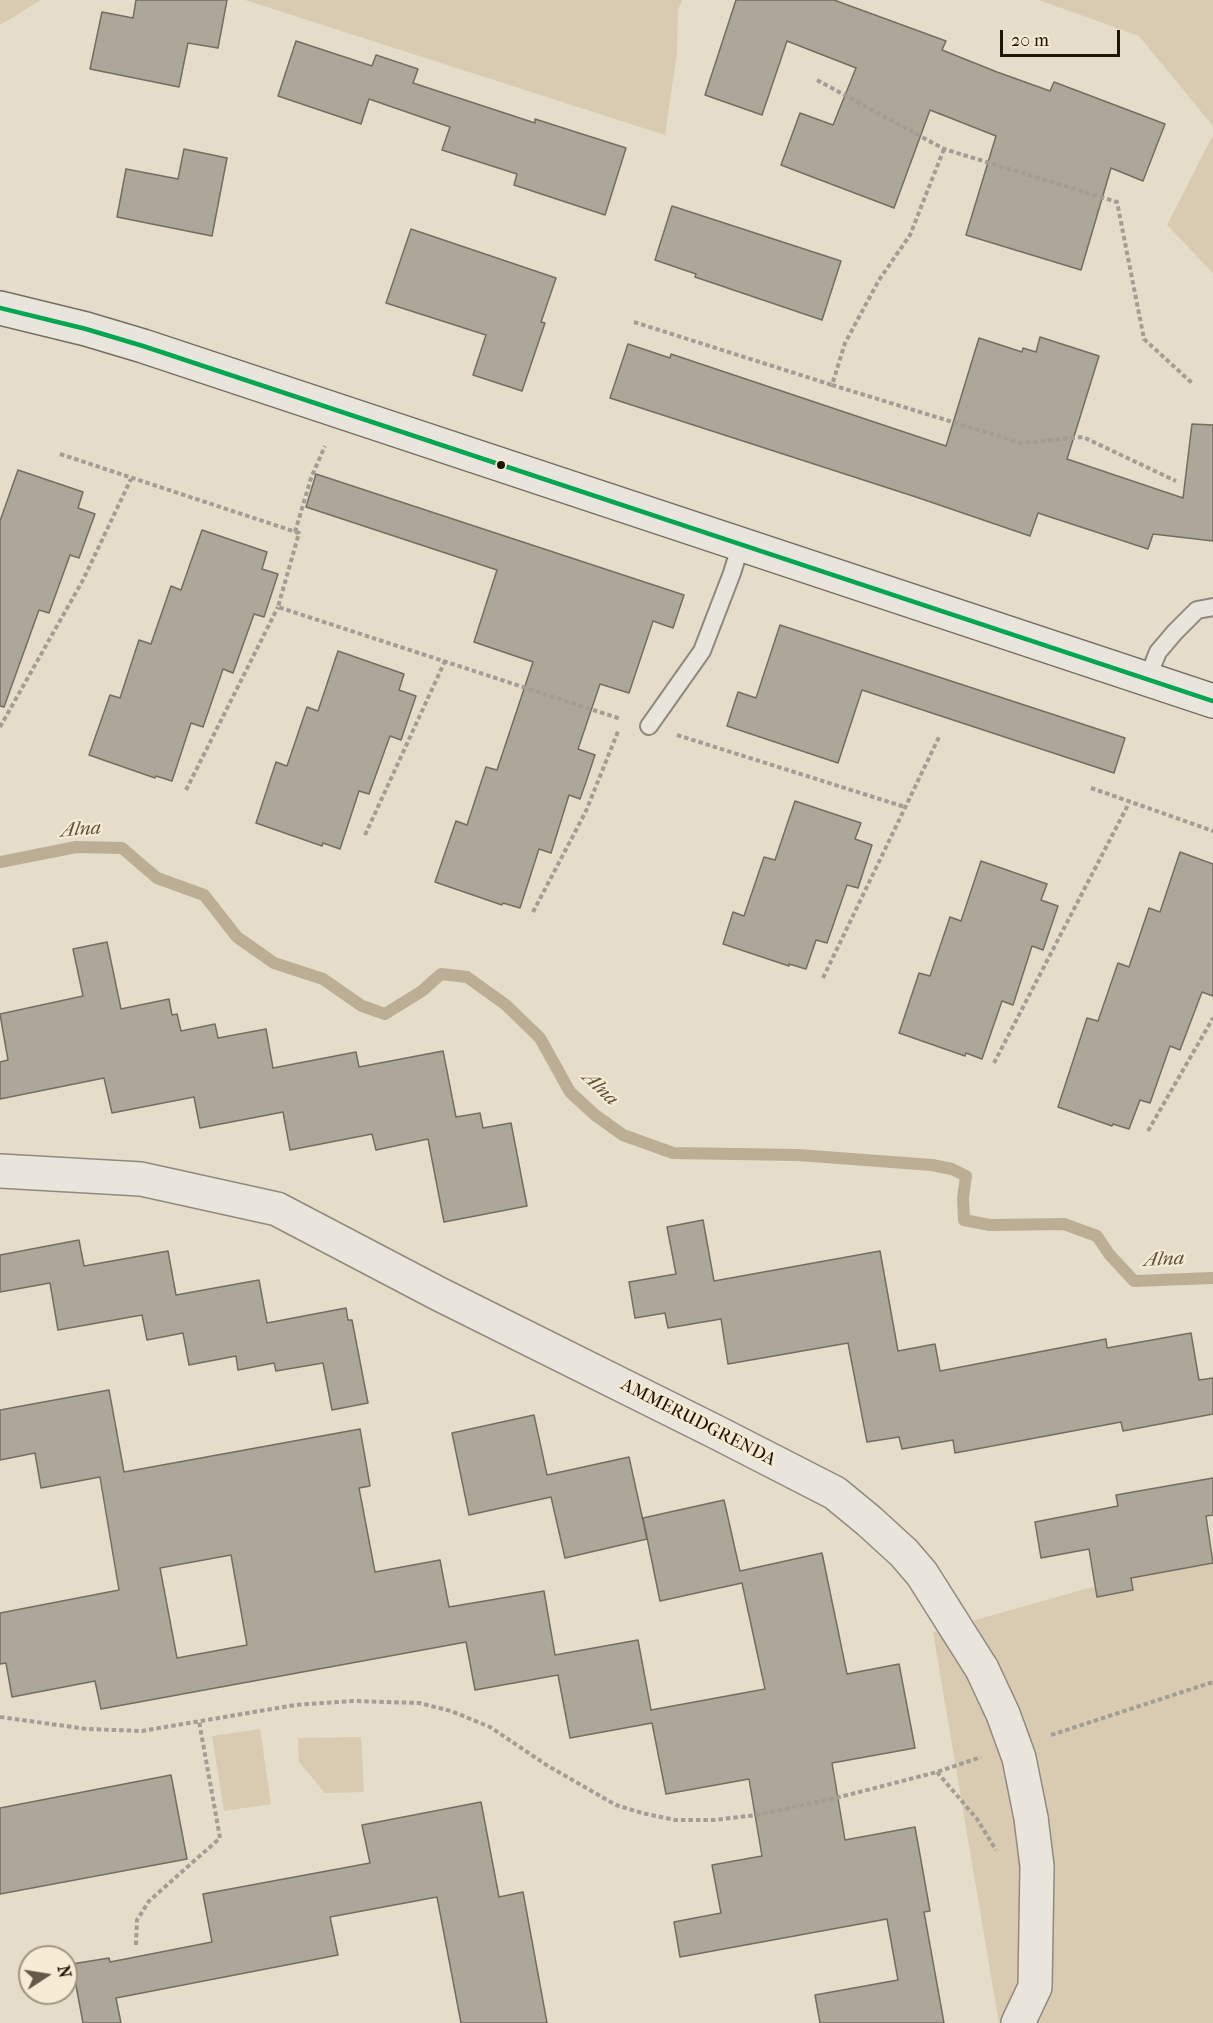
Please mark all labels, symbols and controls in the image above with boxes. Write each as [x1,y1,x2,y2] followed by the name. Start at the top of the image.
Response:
[1003,18,1123,56] scale bar
[1011,30,1049,51] text: 20 m
[495,459,507,471] unlabelled marker
[60,817,102,843] water label: Alna
[577,1066,623,1112] water label: Alna
[1143,1247,1185,1273] water label: Alna
[617,1375,779,1471] street label: AMMERUDGRENDA
[18,1945,78,2005] north arrow
[54,1964,75,1979] text: N

